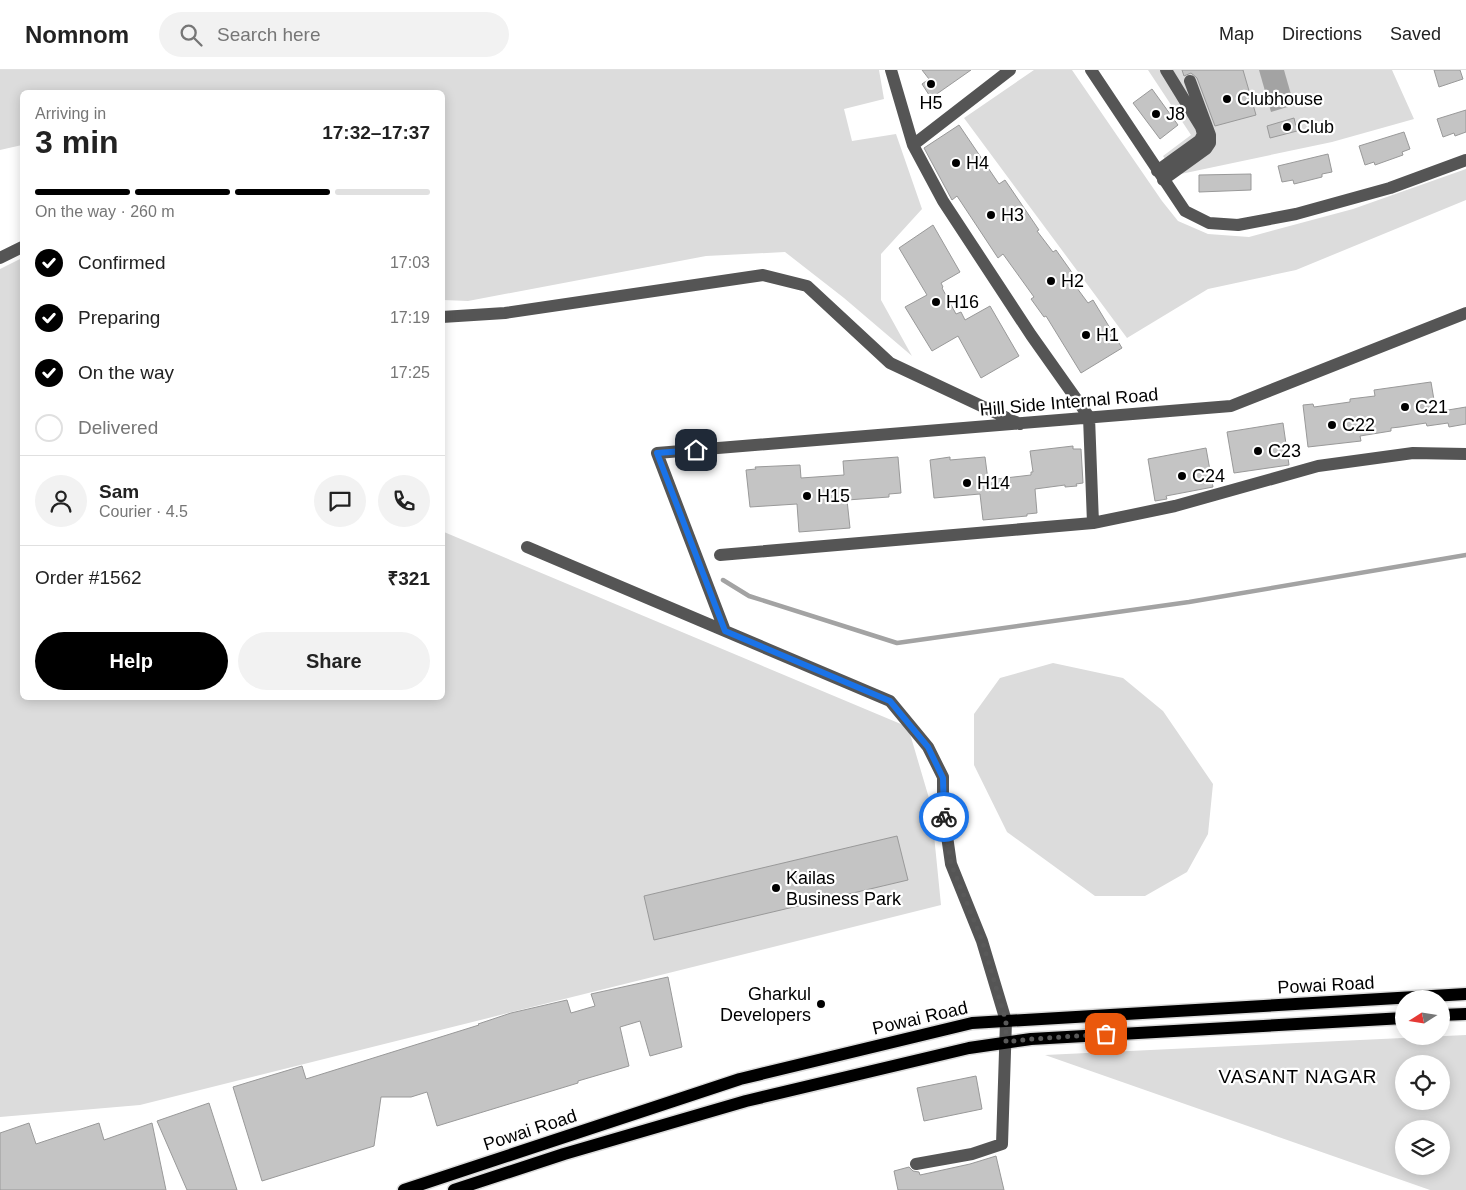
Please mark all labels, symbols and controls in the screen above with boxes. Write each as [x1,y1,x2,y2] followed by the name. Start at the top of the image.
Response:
[159,12,509,57] search box
[25,21,129,48] text: Nomnom
[177,21,205,49] icon: search
[217,24,321,45] text: Search here
[1219,24,1254,44] text: Map
[1282,24,1362,44] text: Directions
[1390,24,1441,44] text: Saved
[925,78,937,90] marker: H5
[1237,89,1323,109] place label: Clubhouse
[919,93,943,113] place label: H5
[1221,93,1233,105] marker: Clubhouse
[1166,104,1185,124] place label: J8
[35,105,106,122] text: Arriving in
[1150,108,1162,120] marker: J8
[1297,117,1334,137] place label: Club
[1281,121,1293,133] marker: Club
[322,122,430,143] text: 17:32–17:37
[35,124,119,160] text: 3 min
[966,153,989,173] place label: H4
[950,157,962,169] marker: H4
[35,203,175,220] text: On the way · 260 m
[1001,205,1024,225] place label: H3
[985,209,997,221] marker: H3
[35,249,63,277] icon: check
[78,252,166,273] text: Confirmed
[390,254,430,271] text: 17:03
[1061,271,1084,291] place label: H2
[1045,275,1057,287] marker: H2
[946,292,979,312] place label: H16
[930,296,942,308] marker: H16
[35,304,63,332] icon: check
[78,307,160,328] text: Preparing
[390,309,430,326] text: 17:19
[1096,325,1119,345] place label: H1
[1080,329,1092,341] marker: H1
[35,359,63,387] icon: check
[78,362,174,383] text: On the way
[390,364,430,381] text: 17:25
[979,384,1159,420] street label: Hill Side Internal Road
[1415,397,1448,417] place label: C21
[1399,401,1411,413] marker: C21
[1342,415,1375,435] place label: C22
[78,417,158,438] text: Delivered
[1326,419,1338,431] marker: C22
[675,429,717,471] pin
[682,436,710,464] icon: home
[1268,441,1301,461] place label: C23
[1252,445,1264,457] marker: C23
[1192,466,1225,486] place label: C24
[1176,470,1188,482] marker: C24
[977,473,1010,493] place label: H14
[35,475,87,527] button: person
[314,475,366,527] button: chat
[378,475,430,527] button: phone
[961,477,973,489] marker: H14
[99,481,139,502] text: Sam
[817,486,850,506] place label: H15
[801,490,813,502] marker: H15
[99,503,188,520] text: Courier · 4.5
[35,567,142,588] text: Order #1562
[387,568,430,589] text: ₹321
[35,632,228,690] button: Help
[238,632,430,690] button: Share
[919,792,969,842] courier
[930,803,958,831] icon: bike
[786,868,902,909] place label: Kailas Business Park
[770,882,782,894] marker: Kailas Business Park
[1277,972,1375,998] street label: Powai Road
[720,984,811,1025] place label: Gharkul Developers
[1395,990,1450,1045] north arrow
[1395,990,1450,1175] map controls
[870,997,970,1039] street label: Powai Road
[815,998,827,1010] marker: Gharkul Developers
[1085,1013,1127,1055] pin
[1092,1020,1120,1048] icon: bag
[1395,1055,1450,1110] button: locate
[1218,1066,1378,1087] district label: VASANT NAGAR
[481,1105,579,1155] street label: Powai Road
[1395,1120,1450,1175] button: layers

